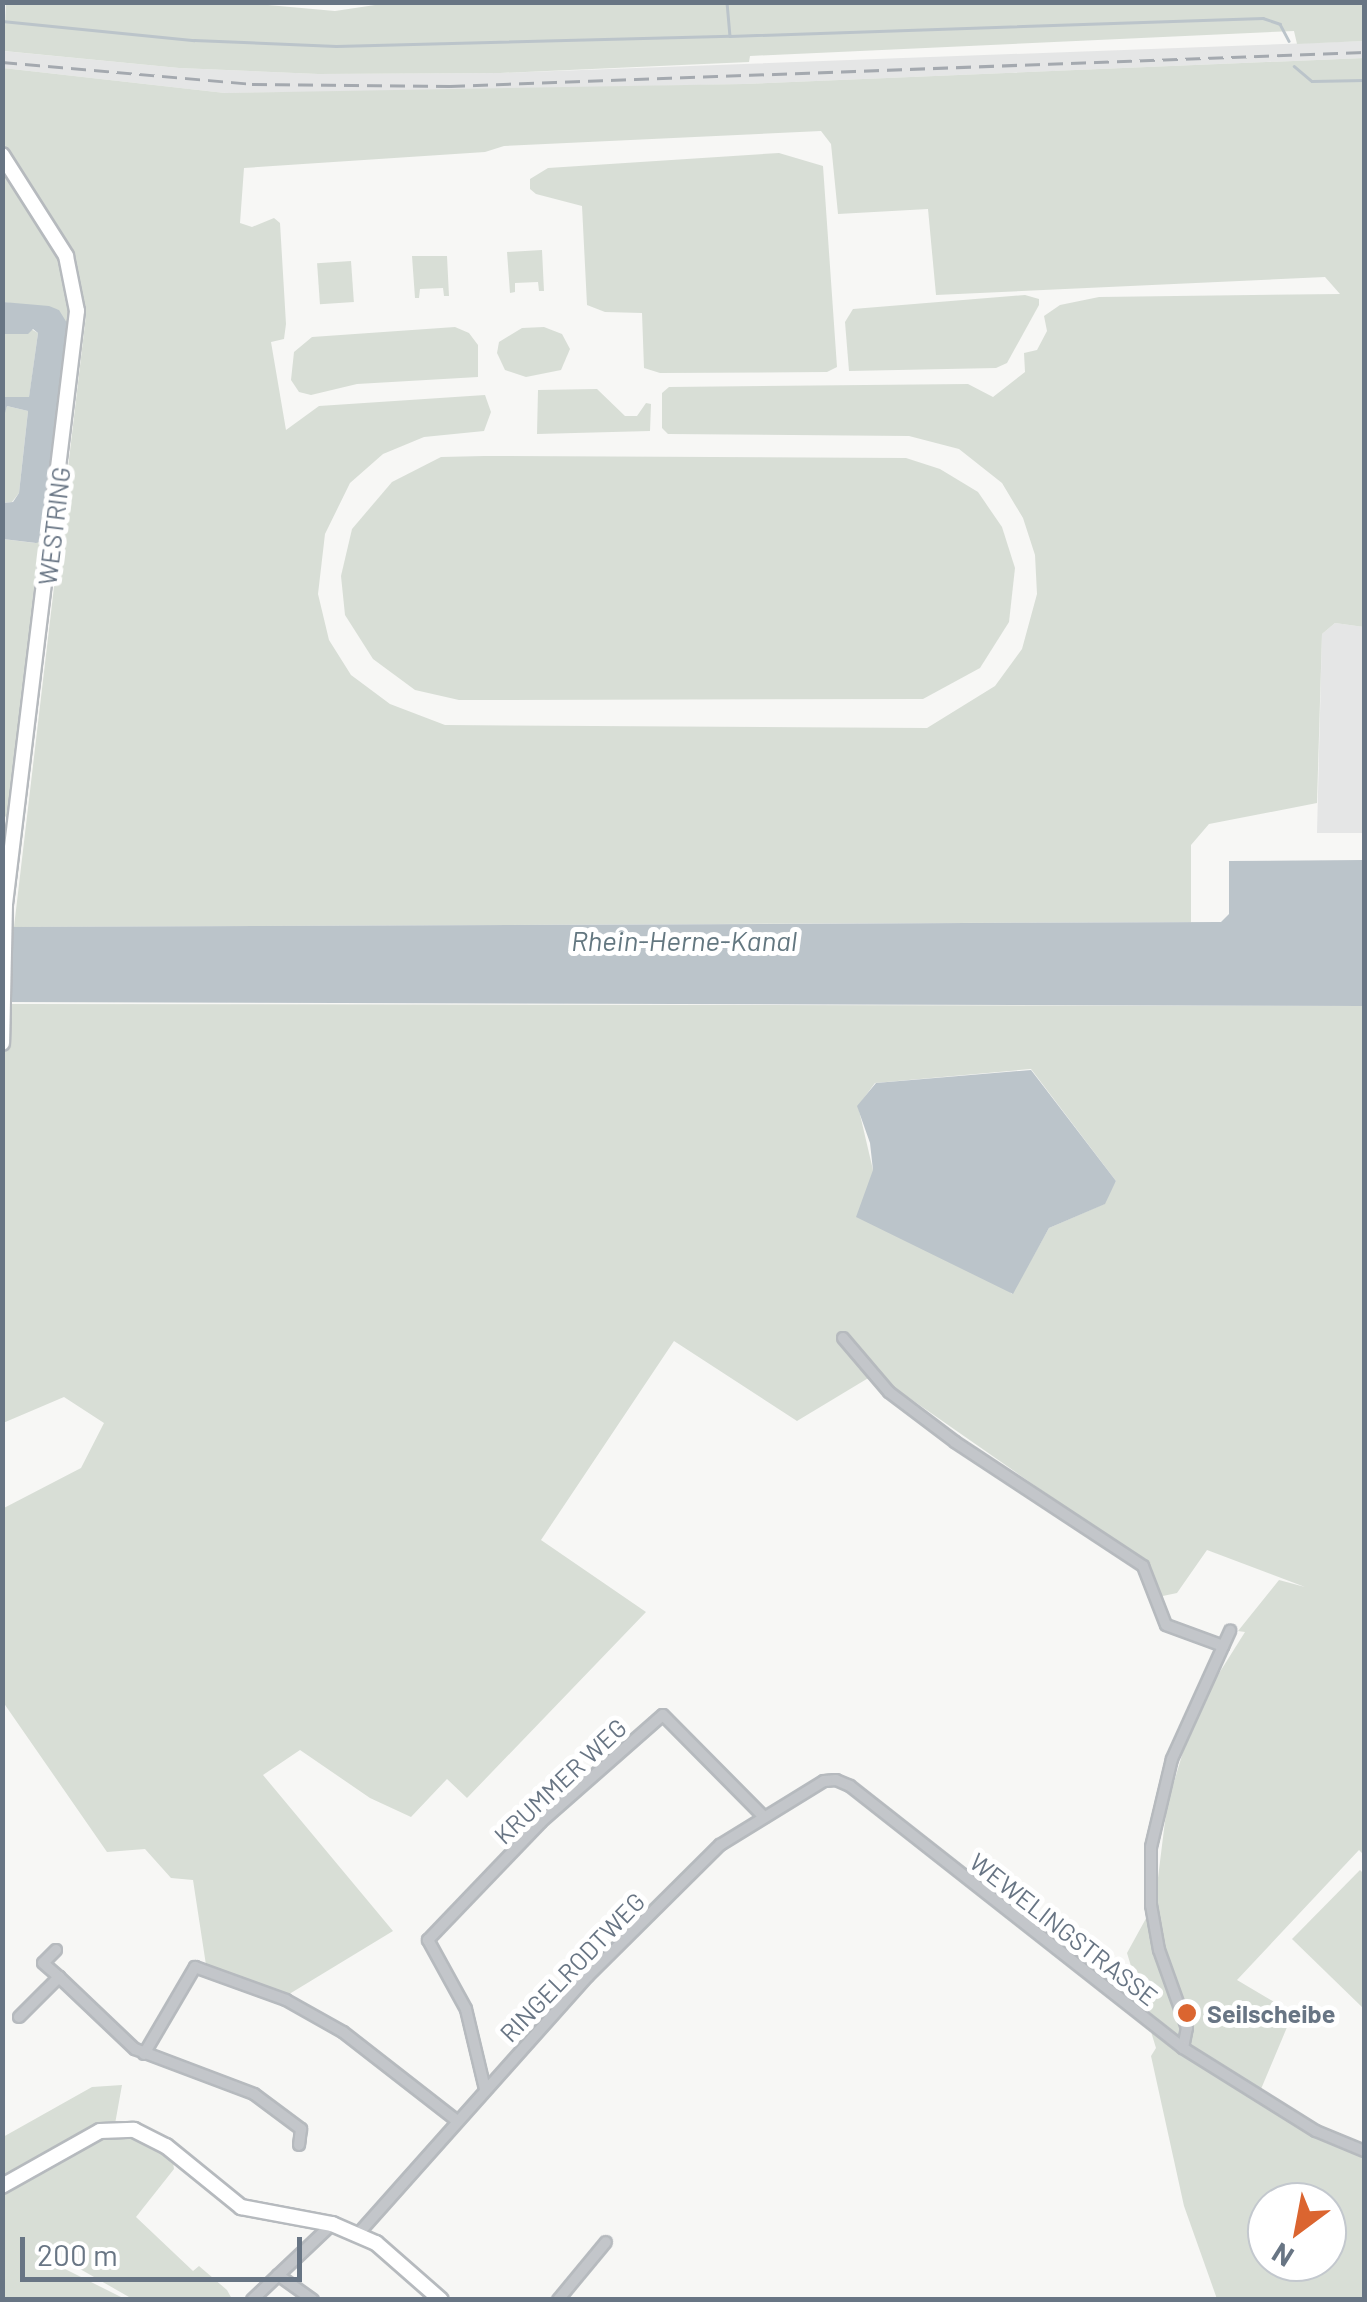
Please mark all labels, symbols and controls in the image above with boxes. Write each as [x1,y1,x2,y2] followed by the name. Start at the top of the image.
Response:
[32,465,76,587] street label: WESTRING
[571,923,797,957] water label: Rhein-Herne-Kanal
[488,1712,632,1850] street label: KRUMMER WEG
[964,1846,1164,2012] street label: WEWELINGSTRASSE
[493,1886,651,2048] street label: RINGELRODTWEG
[1207,1998,1335,2028] place label: Seilscheibe
[1176,2002,1198,2024] marker: Seilscheibe
[1247,2182,1347,2282] north arrow
[25,2217,308,2279] scale bar
[37,2236,118,2272] text: 200 m
[1265,2236,1299,2275] text: N

